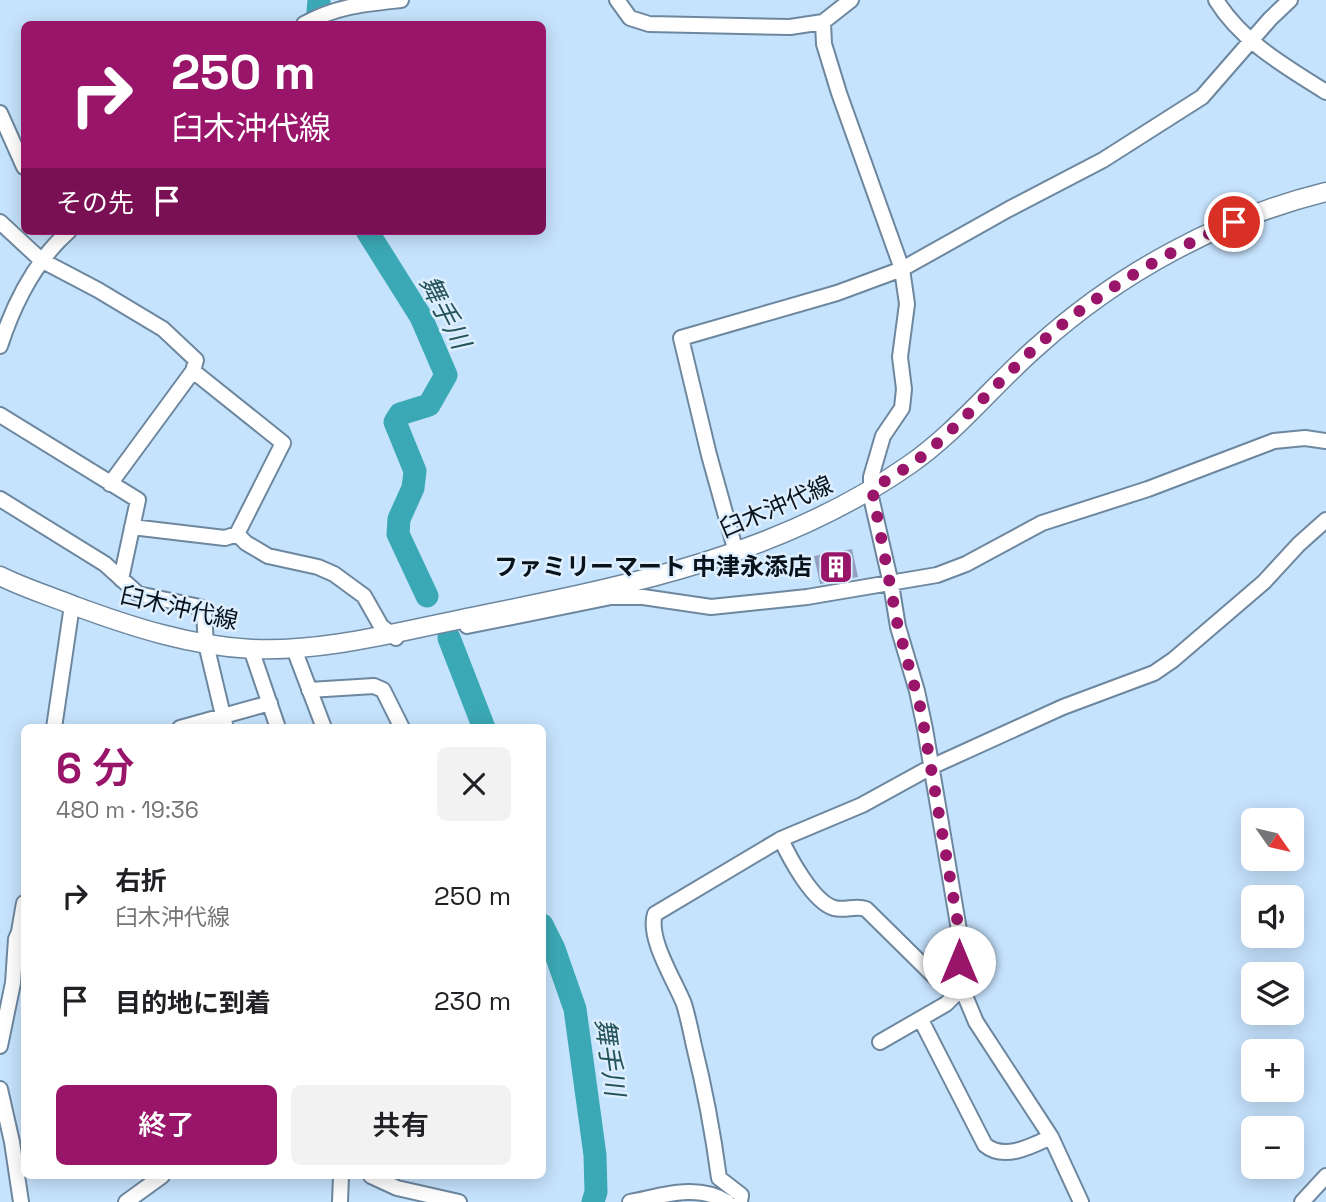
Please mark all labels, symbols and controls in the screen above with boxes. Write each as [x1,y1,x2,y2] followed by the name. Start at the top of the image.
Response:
[171,41,316,103] text: 250 m
[56,49,147,140] icon: right
[171,108,331,148] text: 臼木沖代線
[148,182,186,220] icon: arrive
[56,186,134,220] text: その先
[1204,192,1264,252] pin
[1215,203,1253,241] icon: arrive
[412,270,479,357] water label: 舞手川
[715,469,837,544] street label: 臼木沖代線
[817,548,855,586] building icon: ファミリーマート 中津永添店
[494,551,812,582] place label: ファミリーマート 中津永添店
[117,579,241,636] street label: 臼木沖代線
[56,742,135,795] text: 6 分
[437,747,511,821] button: close
[56,795,199,825] text: 480 m · 19:36
[1241,808,1304,872] north arrow
[1241,808,1304,1179] map controls
[115,864,167,898] text: 右折
[56,877,94,915] icon: right
[434,879,511,913] text: 250 m
[1241,885,1304,948] button: sound
[115,902,230,932] text: 臼木沖代線
[922,925,996,999] position arrow
[1241,962,1304,1025] button: layers
[56,982,94,1020] icon: arrive
[434,984,511,1018] text: 230 m
[115,986,271,1020] text: 目的地に到着
[588,1016,633,1101] water label: 舞手川
[1241,1039,1304,1102] button: +
[56,1085,277,1165] button: 終了
[291,1085,511,1165] button: 共有
[1241,1116,1304,1179] button: −

